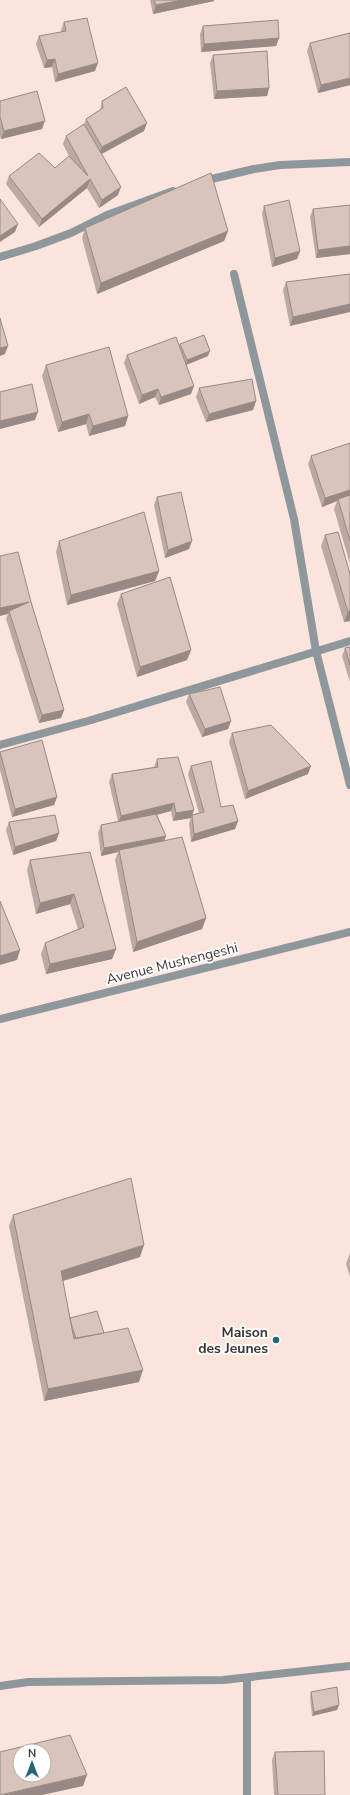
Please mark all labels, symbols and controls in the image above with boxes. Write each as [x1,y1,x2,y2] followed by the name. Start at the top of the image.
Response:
[104,938,240,989] street label: Avenue Mushengeshi
[198,1323,268,1358] place label: Maison des Jeunes
[271,1335,281,1345] marker: Maison des Jeunes
[12,1743,52,1783] north arrow
[28,1746,36,1761] text: N

